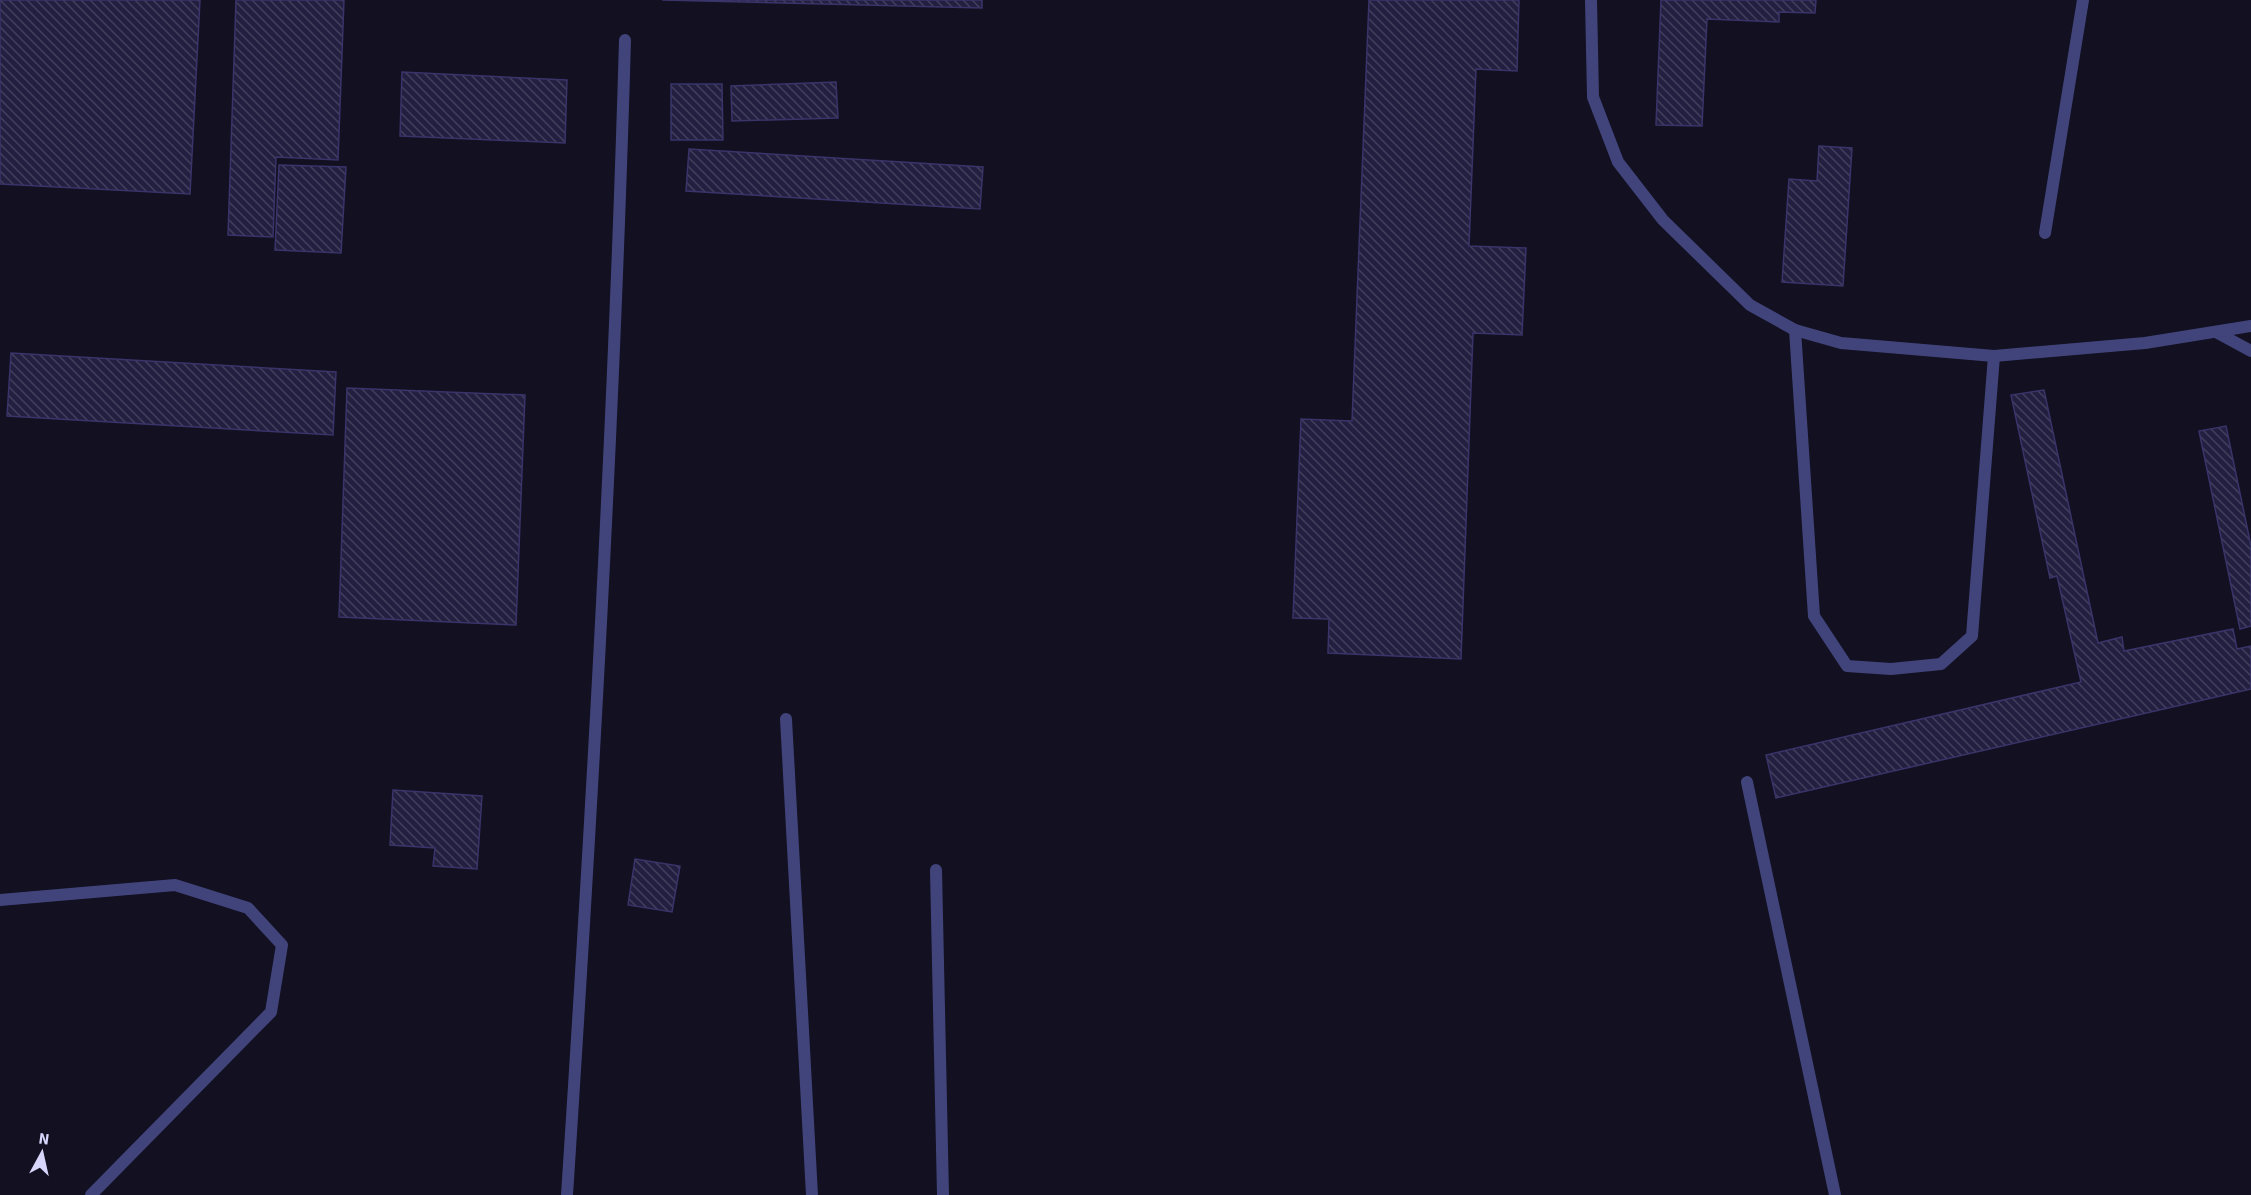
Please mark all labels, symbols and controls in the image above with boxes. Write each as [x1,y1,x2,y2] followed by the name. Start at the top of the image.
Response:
[12,1123,72,1183] north arrow
[37,1128,51,1151] text: N

